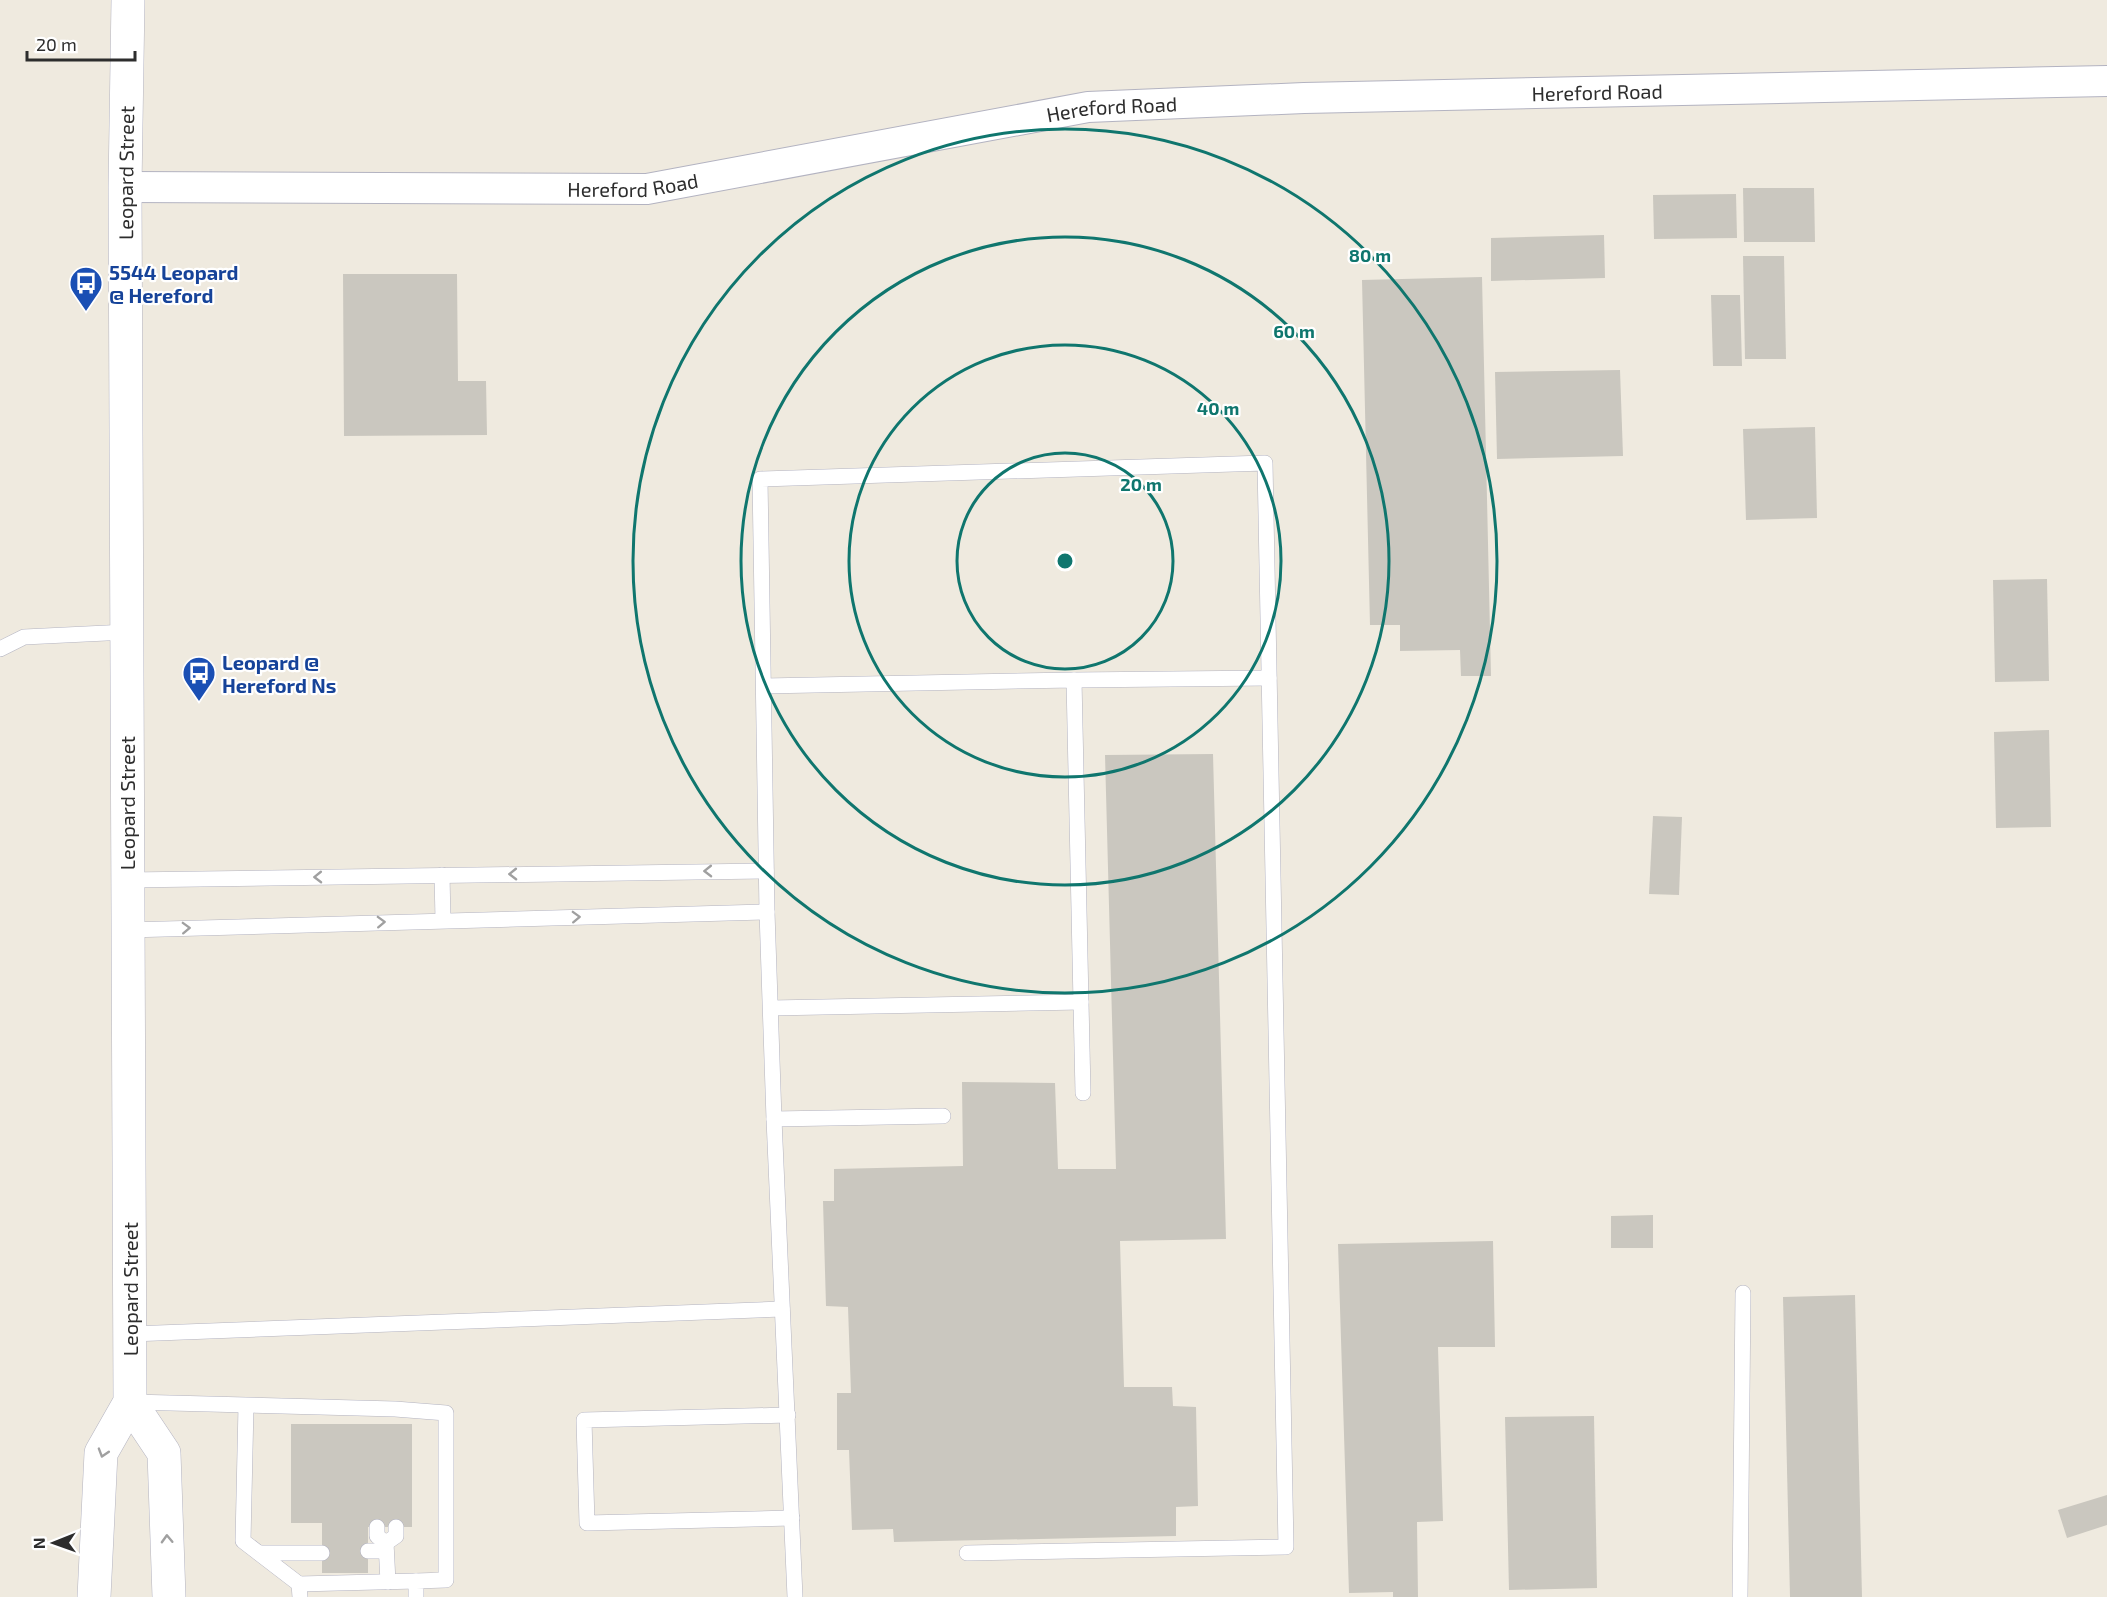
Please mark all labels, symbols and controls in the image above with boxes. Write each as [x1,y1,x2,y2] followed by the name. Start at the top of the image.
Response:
[27,24,135,62] scale bar
[36,33,77,55] text: 20 m
[1531,78,1663,105] street label: Hereford Road
[1044,91,1178,127] street label: Hereford Road
[113,105,138,240] street label: Leopard Street
[567,168,700,201] street label: Hereford Road
[1349,244,1391,266] text: 80 m
[109,260,238,307] place label: 5544 Leopard @ Hereford
[68,265,104,312] bus stop icon: 5544 Leopard @ Hereford
[1273,320,1315,342] text: 60 m
[1197,397,1239,419] text: 40 m
[1120,473,1162,495] text: 20 m
[1055,551,1075,571] centre of rings
[222,650,336,697] place label: Leopard @ Hereford Ns
[181,655,217,702] bus stop icon: Leopard @ Hereford Ns
[115,736,139,870] street label: Leopard Street
[703,865,712,878] one-way arrow
[508,868,517,880] one-way arrow
[313,871,322,883] one-way arrow
[572,910,581,923] one-way arrow
[377,916,386,929] one-way arrow
[182,922,191,934] one-way arrow
[118,1222,142,1356] street label: Leopard Street
[98,1447,110,1458] one-way arrow
[24,1513,84,1573] north arrow
[161,1534,173,1543] one-way arrow
[29,1537,48,1549] text: N

